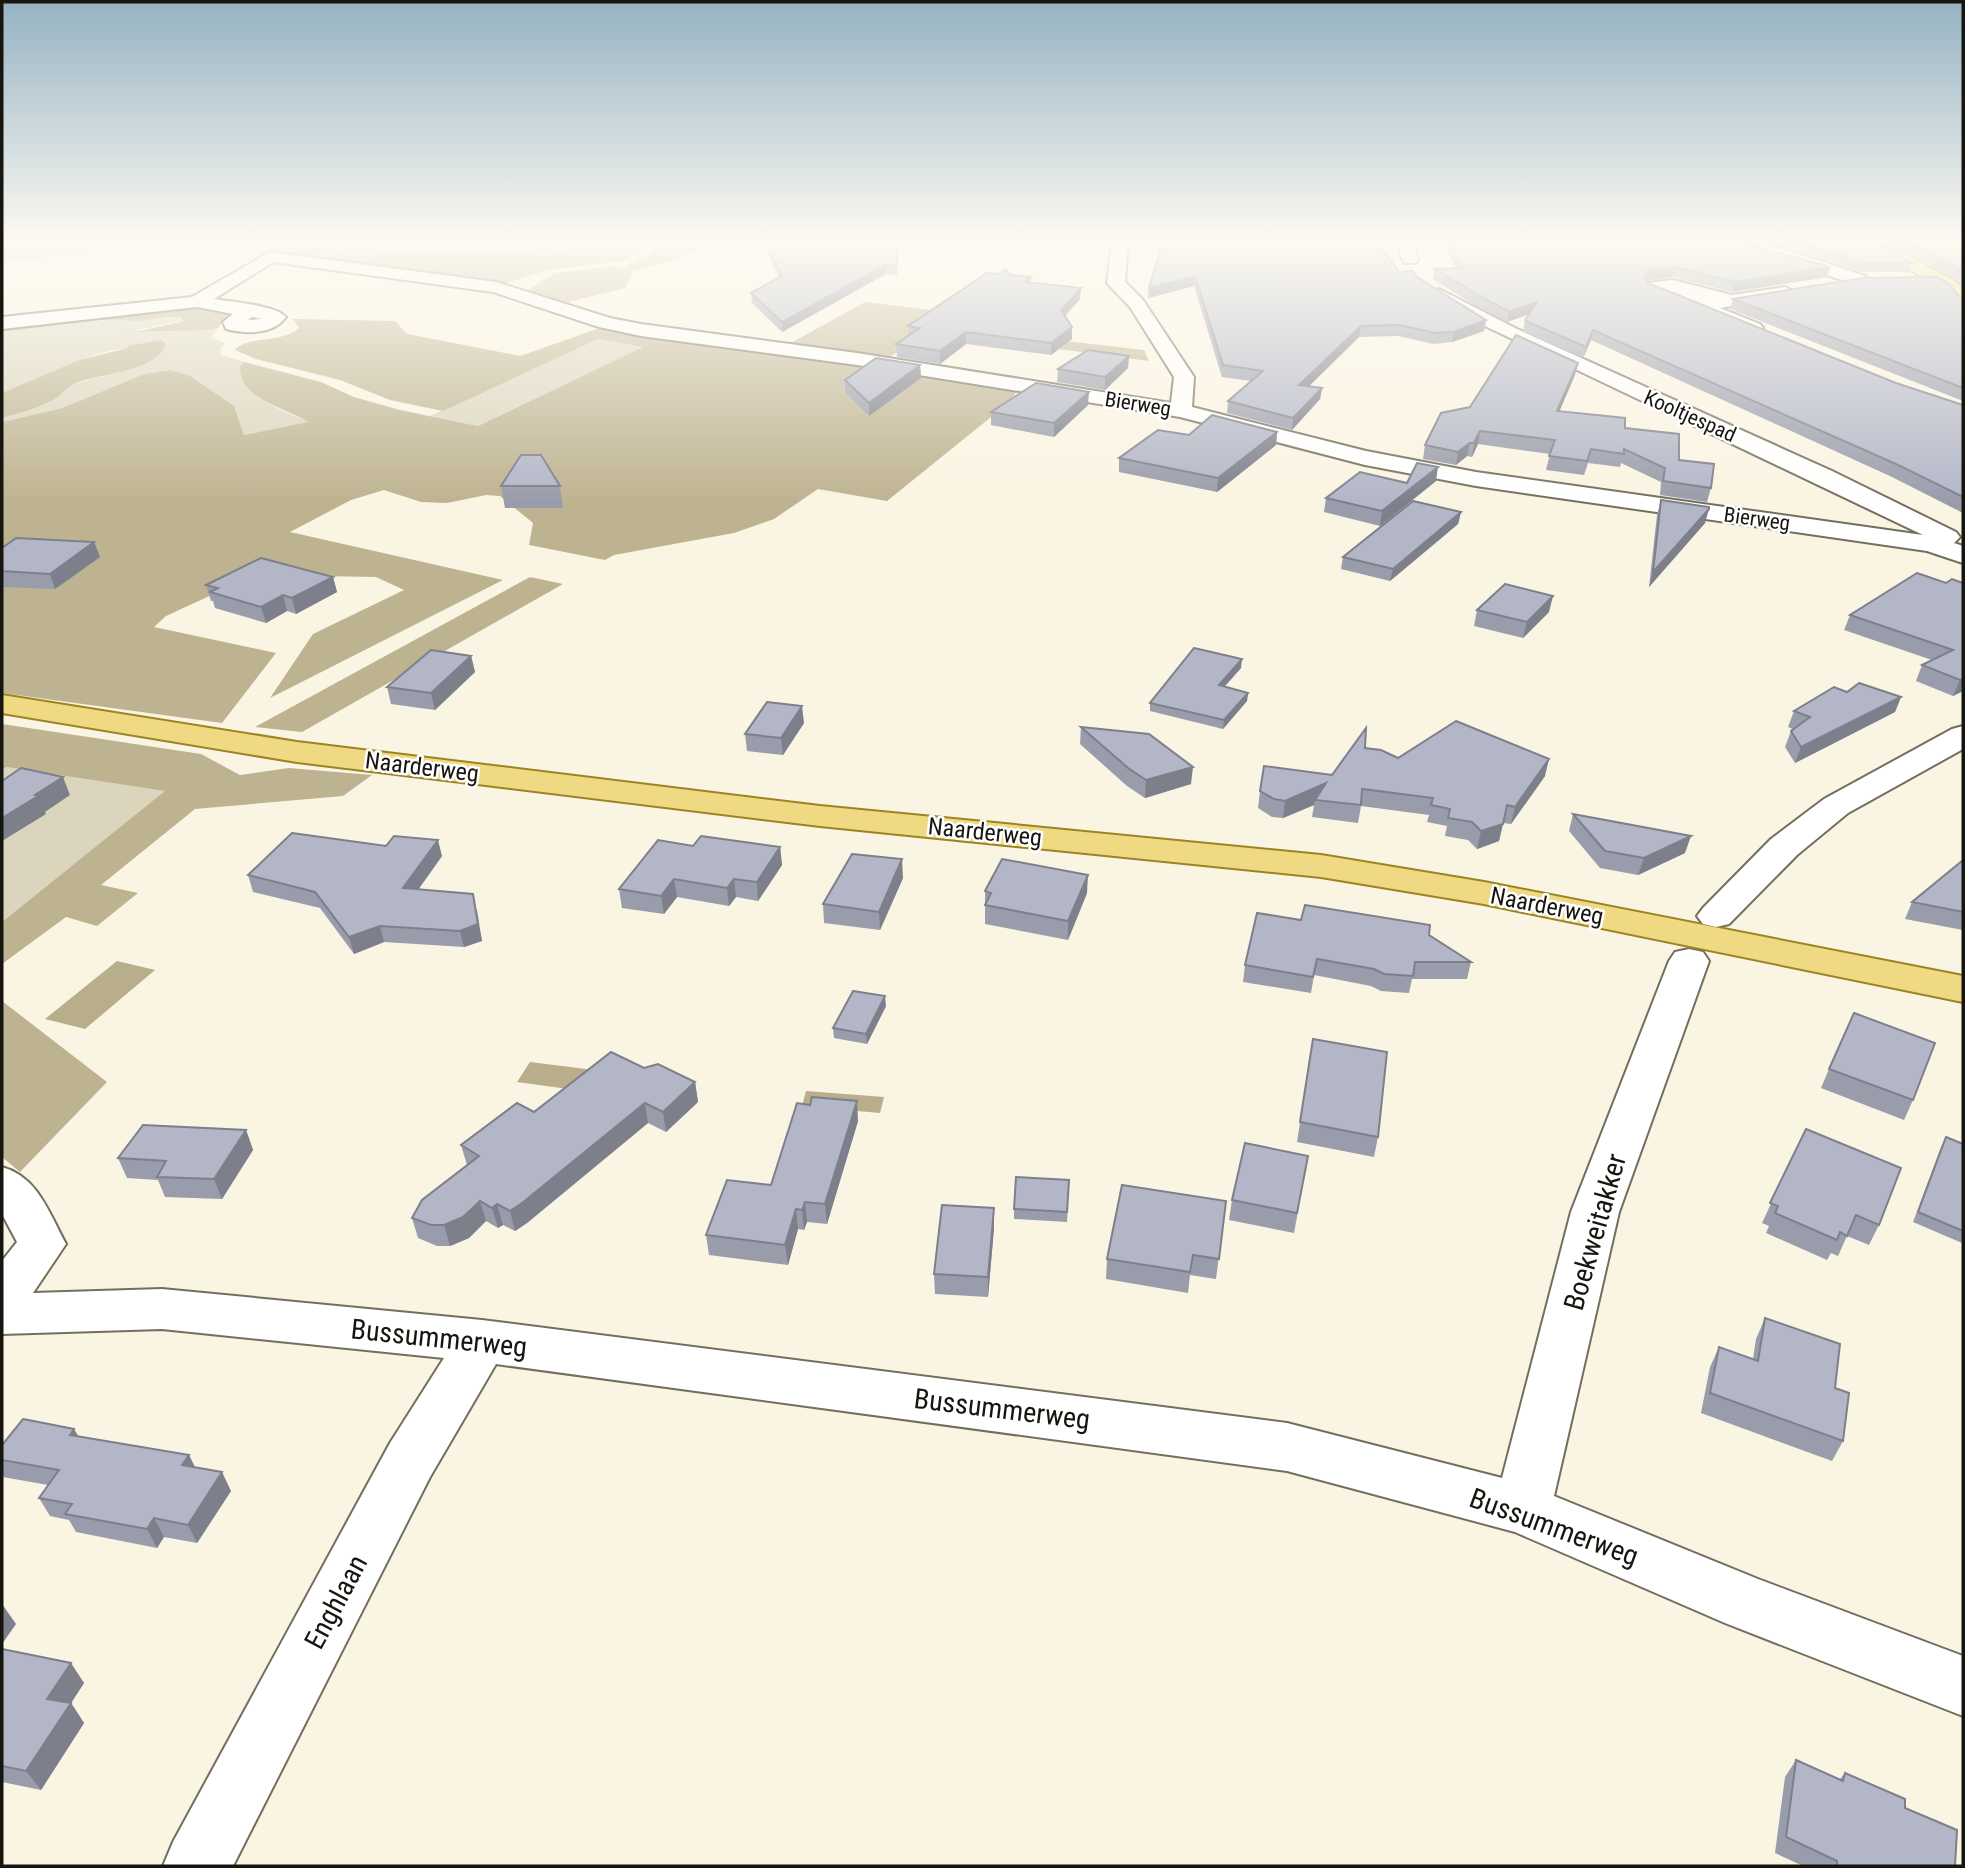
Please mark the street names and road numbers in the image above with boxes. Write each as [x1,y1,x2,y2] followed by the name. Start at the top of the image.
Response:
[1640,385,1740,447] street label: Kooltjespad
[1103,387,1173,421] street label: Bierweg
[1722,502,1792,536] street label: Bierweg
[364,746,480,788] street label: Naarderweg
[927,812,1043,852] street label: Naarderweg
[1488,881,1606,931] street label: Naarderweg
[1557,1150,1633,1314] street label: Boekweitakker
[349,1312,529,1364] street label: Bussummerweg
[912,1382,1092,1436] street label: Bussummerweg
[1465,1481,1643,1573] street label: Bussummerweg
[298,1549,374,1655] street label: Enghlaan

